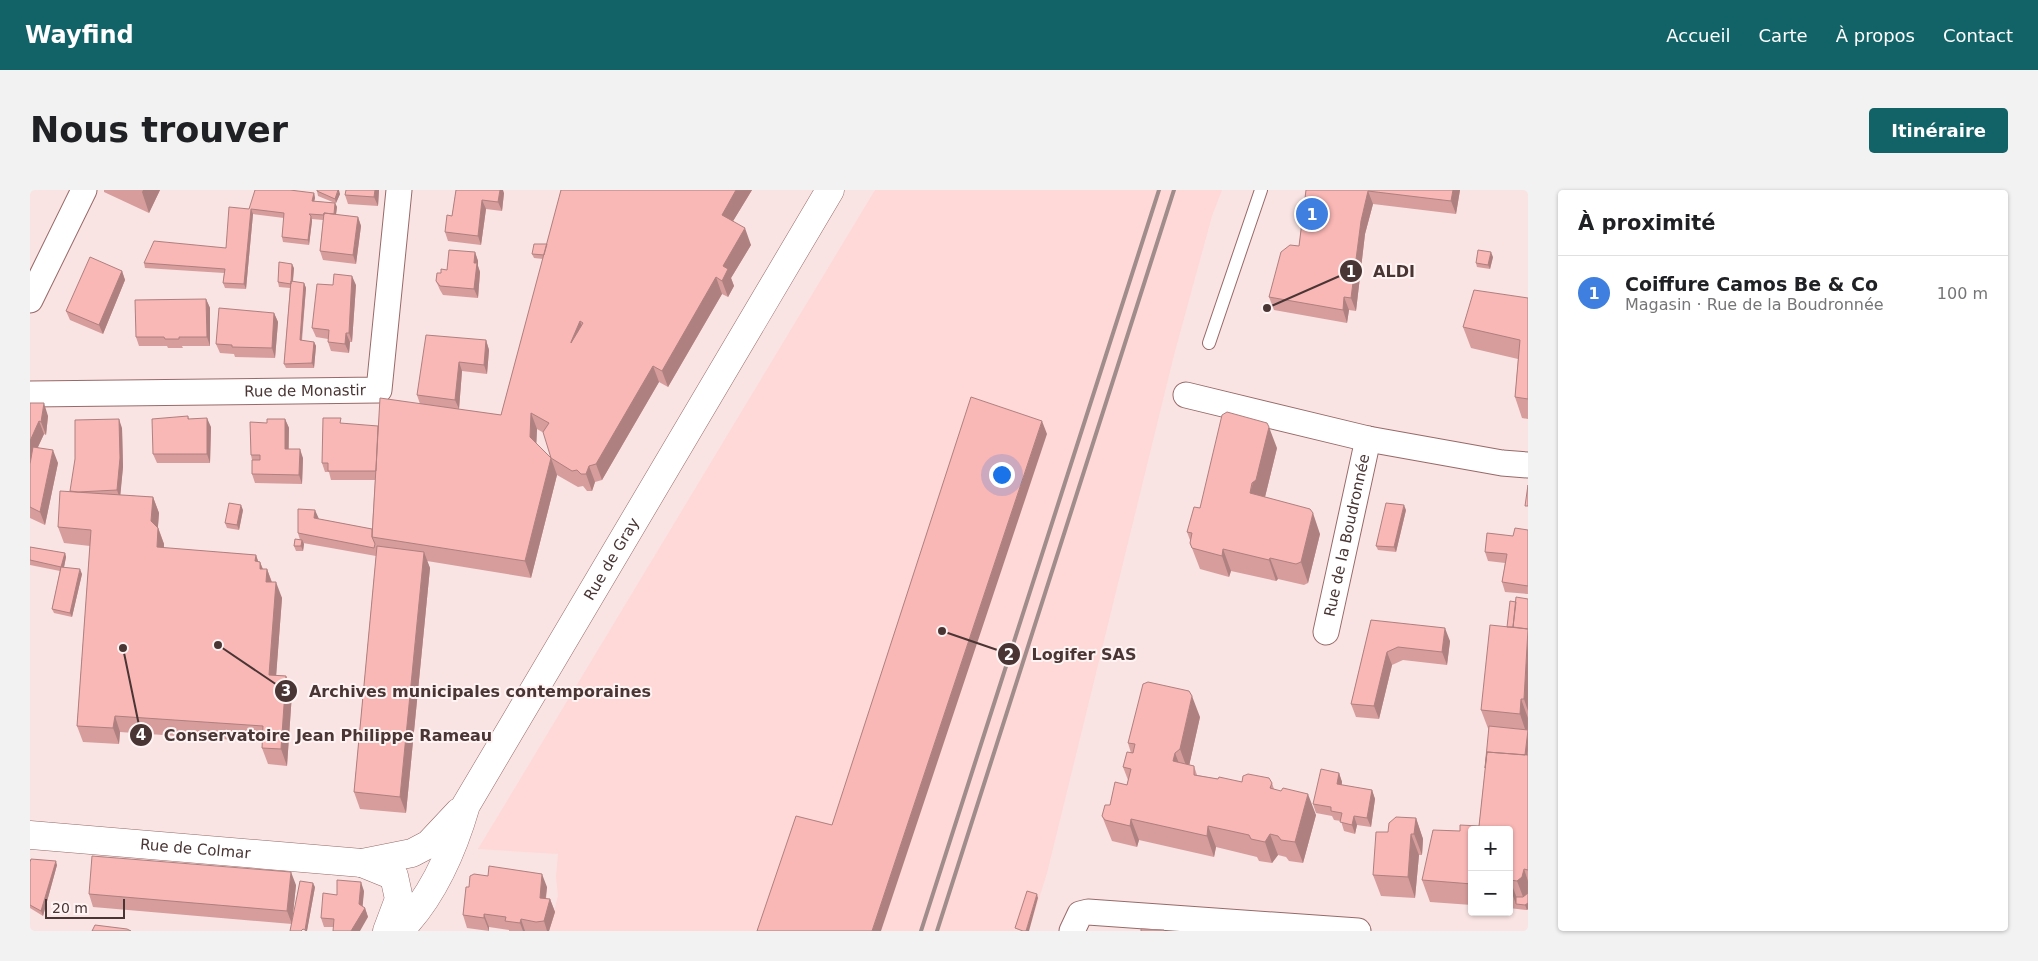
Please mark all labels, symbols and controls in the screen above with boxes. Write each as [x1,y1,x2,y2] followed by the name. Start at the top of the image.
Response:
[25,21,134,49] text: Wayfind
[1666,25,1731,46] text: Accueil
[1759,25,1808,46] text: Carte
[1836,25,1915,46] text: À propos
[1943,25,2013,46] text: Contact
[1869,108,2008,153] button: Itinéraire
[30,110,288,150] text: Nous trouver
[1296,195,1328,233] pin: 1
[1578,211,1715,235] text: À proximité
[1339,256,1425,287] callout: ALDI
[1373,262,1415,281] text: ALDI
[1346,263,1356,281] text: 1
[1625,273,1878,295] text: Coiffure Camos Be & Co
[1588,284,1600,303] text: 1
[1937,284,1988,303] text: 100 m
[1625,295,1884,314] text: Magasin · Rue de la Boudronnée
[244,381,367,401] street label: Rue de Monastir
[1321,452,1373,618] street label: Rue de la Boudronnée
[989,462,1015,488] your location
[580,514,643,603] street label: Rue de Gray
[996,639,1146,670] callout: Logifer SAS
[1032,645,1136,664] text: Logifer SAS
[1004,646,1014,664] text: 2
[274,676,661,707] callout: Archives municipales contemporaines
[281,682,291,700] text: 3
[309,682,651,701] text: Archives municipales contemporaines
[129,720,502,751] callout: Conservatoire Jean Philippe Rameau
[136,726,146,744] text: 4
[164,726,492,745] text: Conservatoire Jean Philippe Rameau
[1468,826,1513,916] map controls
[1468,826,1513,871] button: +
[140,835,252,863] street label: Rue de Colmar
[1468,871,1513,916] button: −
[45,896,125,919] scale bar
[52,900,88,916] text: 20 m

